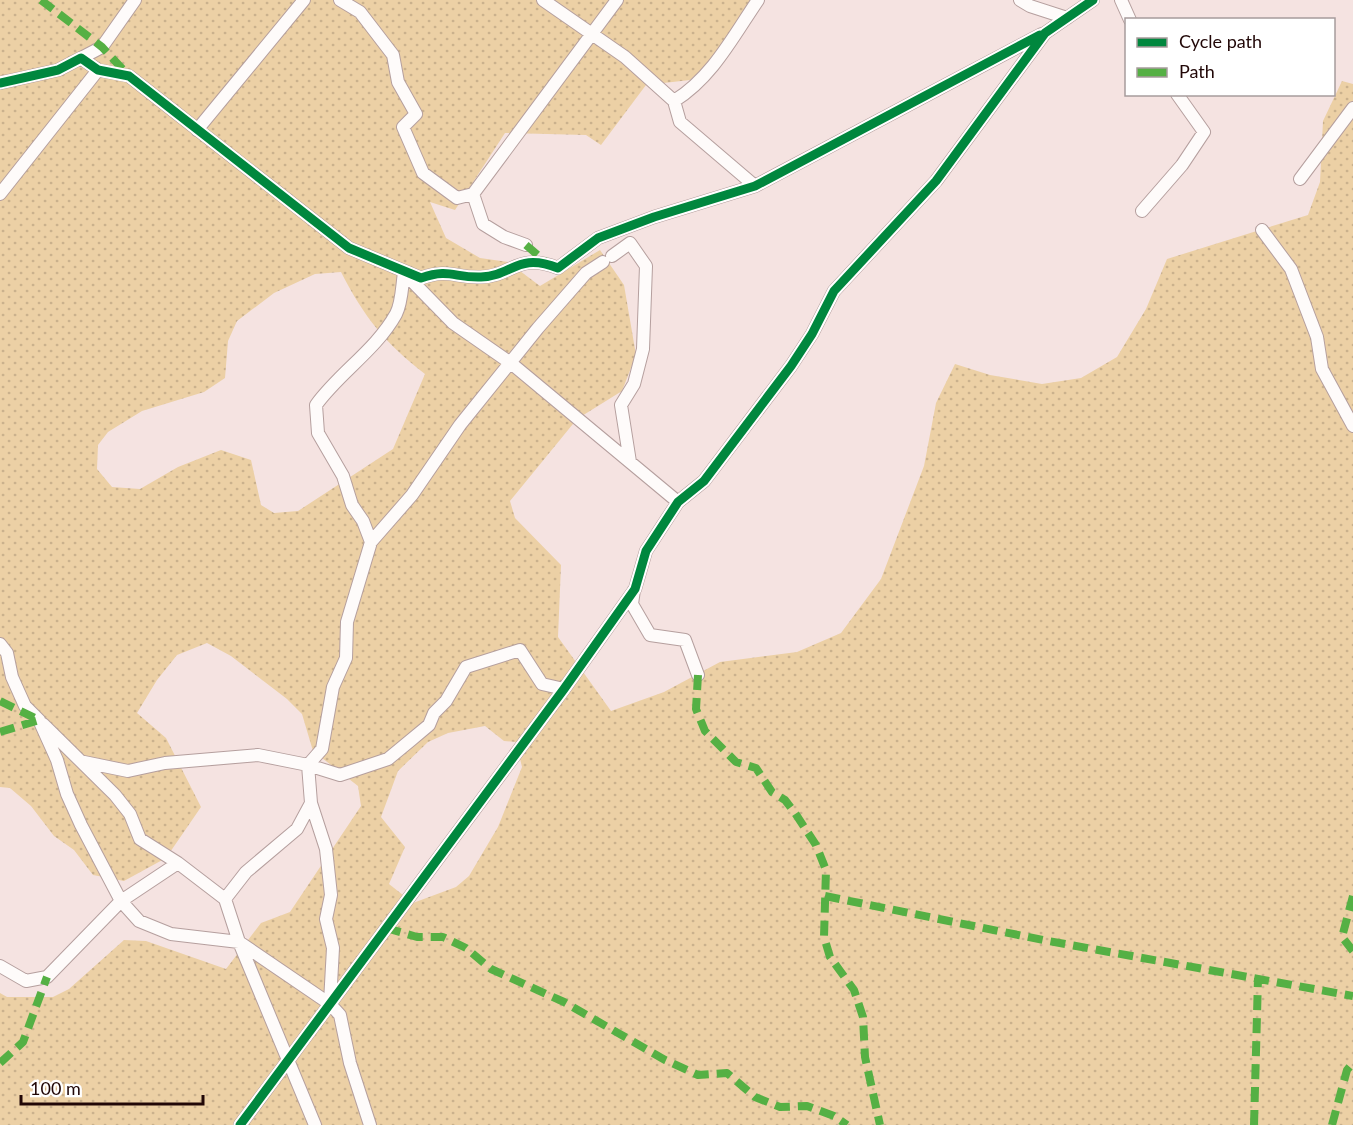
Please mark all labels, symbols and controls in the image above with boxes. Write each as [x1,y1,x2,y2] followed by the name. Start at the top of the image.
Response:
[1125,18,1335,96] legend
[1179,30,1262,52] text: Cycle path
[1179,60,1215,82] text: Path
[21,1068,202,1106] scale bar
[30,1077,81,1099] text: 100 m

